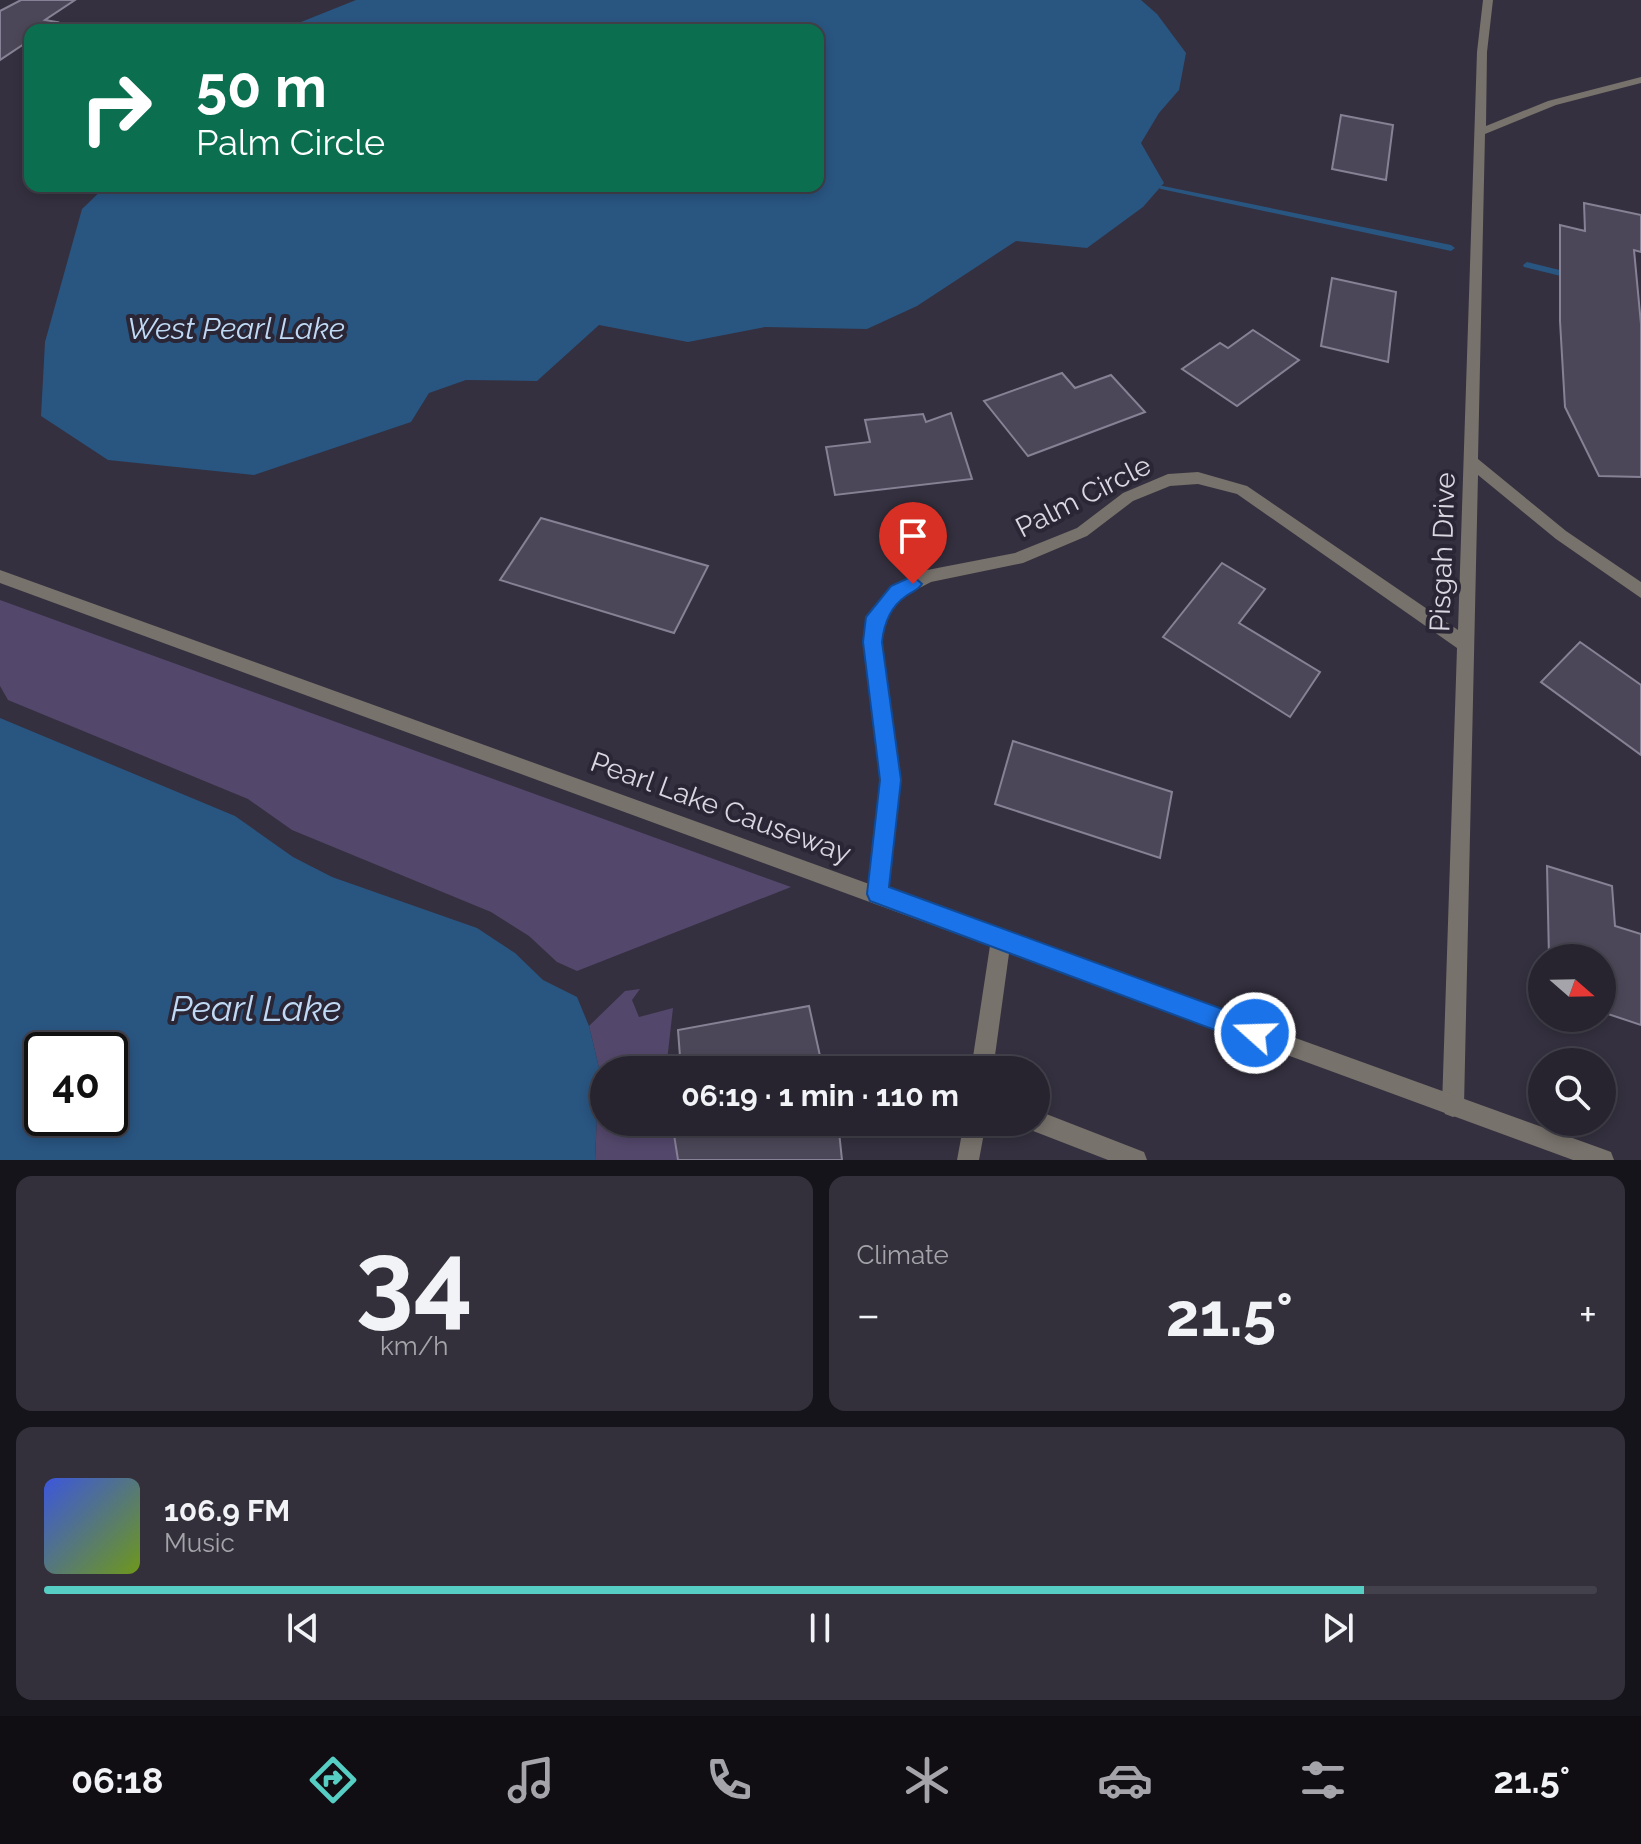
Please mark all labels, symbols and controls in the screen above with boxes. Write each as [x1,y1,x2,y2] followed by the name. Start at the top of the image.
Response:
[196,54,327,120] text: 50 m
[64,56,168,160] icon: right
[196,121,385,163] text: Palm Circle
[127,311,345,346] water label: West Pearl Lake
[1010,448,1156,545] street label: Palm Circle
[1423,472,1462,632] street label: Pisgah Drive
[879,502,947,584] pin
[891,514,935,558] icon: arrive
[586,745,856,870] street label: Pearl Lake Causeway
[1528,944,1616,1032] north arrow
[1528,944,1616,1136] map controls
[170,987,342,1029] water label: Pearl Lake
[1213,991,1297,1075] position arrow
[24,1032,128,1136] speed limit sign: 40
[1528,1048,1616,1136] button: search
[681,1078,959,1113] text: 06:19 · 1 min · 110 m
[356,1218,473,1340] text: 34
[857,1240,949,1270] text: Climate
[1166,1280,1293,1350] text: 21.5°
[857,1289,880,1340] text: −
[1579,1289,1597,1340] text: +
[380,1331,449,1361] text: km/h
[164,1493,290,1528] text: 106.9 FM
[164,1528,235,1558] text: Music
[281,1606,325,1650] icon: previous
[798,1606,842,1650] icon: pause
[1316,1606,1360,1650] icon: next
[305,1752,361,1808] icon: directions
[503,1752,559,1808] icon: music
[701,1752,757,1808] icon: phone
[899,1752,955,1808] icon: climate
[1097,1752,1153,1808] icon: car
[1295,1752,1351,1808] icon: filters
[71,1759,163,1801] text: 06:18
[1494,1759,1570,1801] text: 21.5°

